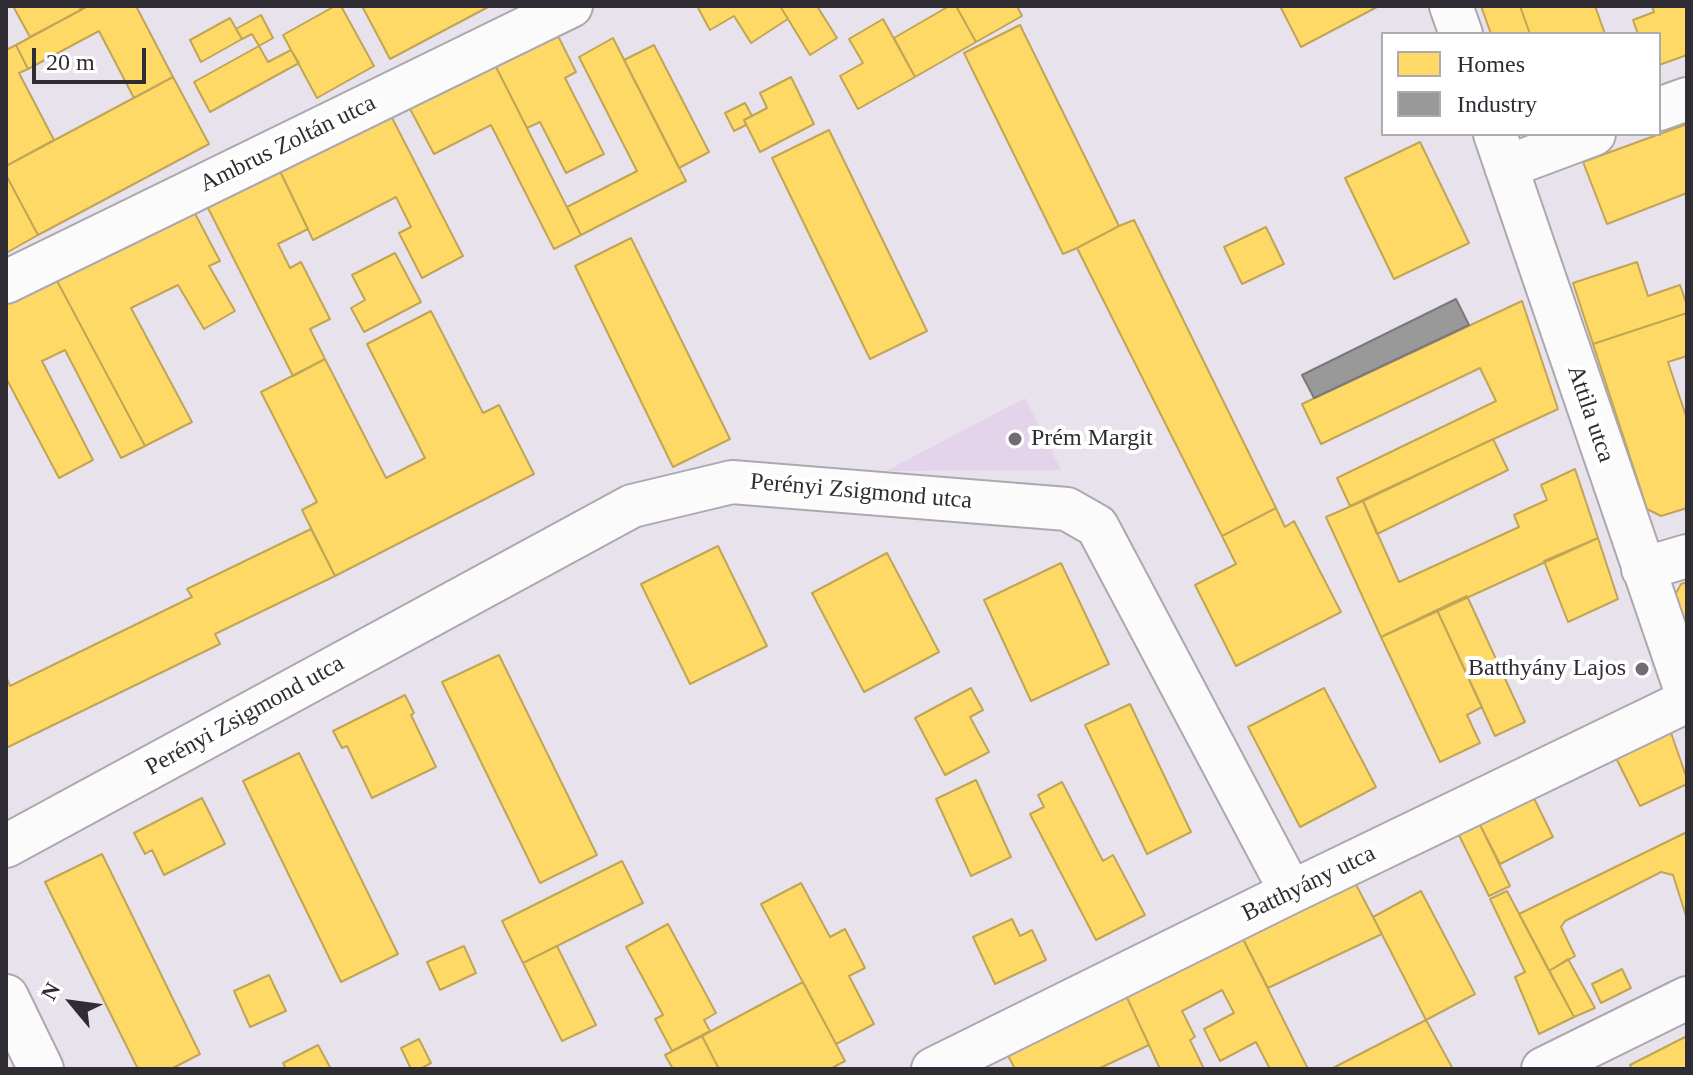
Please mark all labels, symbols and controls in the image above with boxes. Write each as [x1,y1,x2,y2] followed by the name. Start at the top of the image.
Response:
[36,32,150,82] scale bar
[1381,32,1661,136] legend
[46,49,95,75] text: 20 m
[1457,51,1525,77] text: Homes
[195,89,381,199] street label: Ambrus Zoltán utca
[1457,91,1537,117] text: Industry
[1560,362,1620,466] street label: Attila utca
[1031,425,1153,453] place label: Prém Margit
[1006,430,1024,448] marker: Prém Margit
[749,468,973,516] street label: Perényi Zsigmond utca
[141,649,349,783] street label: Perényi Zsigmond utca
[1468,655,1626,683] place label: Batthyány Lajos
[1633,660,1651,678] marker: Batthyány Lajos
[1238,839,1380,929] street label: Batthyány utca
[32,963,112,1043] north arrow
[36,978,65,1004] text: N

